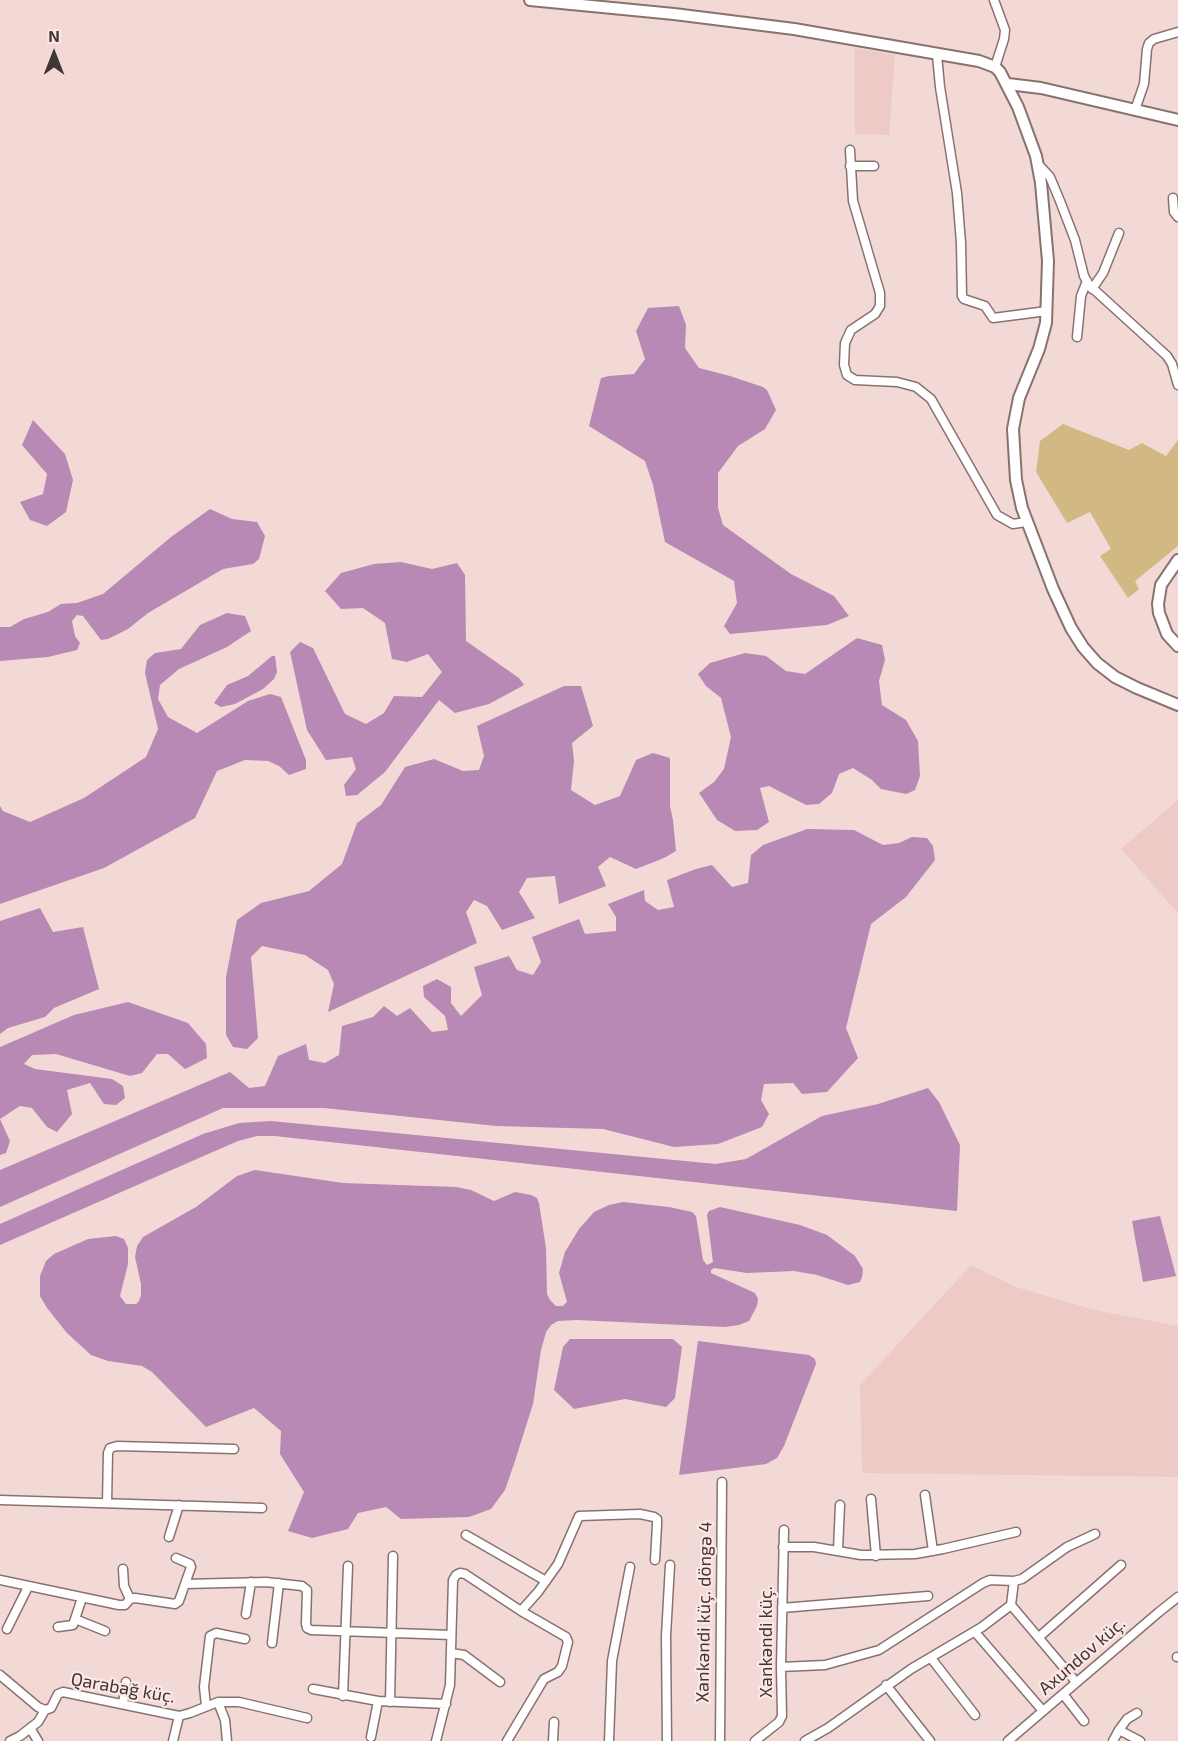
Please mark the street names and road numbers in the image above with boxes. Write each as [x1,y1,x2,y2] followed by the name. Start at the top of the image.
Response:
[692,1521,716,1703] street label: Xankəndi küç. döngə 4
[755,1586,777,1698] street label: Xankəndi küç.
[1034,1613,1130,1699] street label: Axundov küç.
[69,1668,177,1708] street label: Qarabağ küç.

